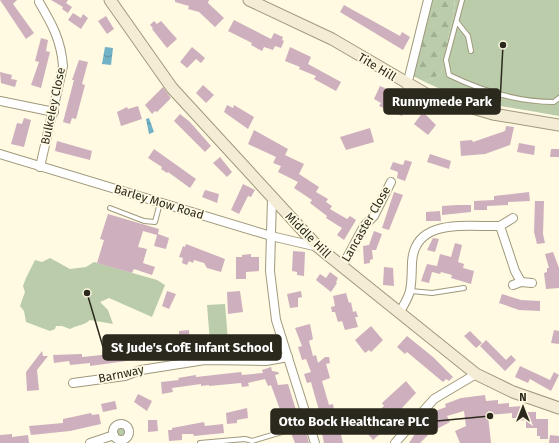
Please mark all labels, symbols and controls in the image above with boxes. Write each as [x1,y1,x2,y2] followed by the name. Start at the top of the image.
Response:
[355,50,399,84] street label: Tite Hill
[38,66,68,146] street label: Bulkeley Close
[384,89,500,114] callout: Runnymede Park
[392,94,493,109] text: Runnymede Park
[112,182,206,222] street label: Barley Mow Road
[339,184,393,264] street label: Lancaster Close
[282,209,334,261] street label: Middle Hill
[103,335,281,360] callout: St Jude's CofE Infant School
[111,340,273,355] text: St Jude's CofE Infant School
[97,362,145,386] street label: Barnway
[503,387,543,427] north arrow
[519,391,527,404] text: N
[271,409,437,434] callout: Otto Bock Healthcare PLC
[279,414,430,429] text: Otto Bock Healthcare PLC

